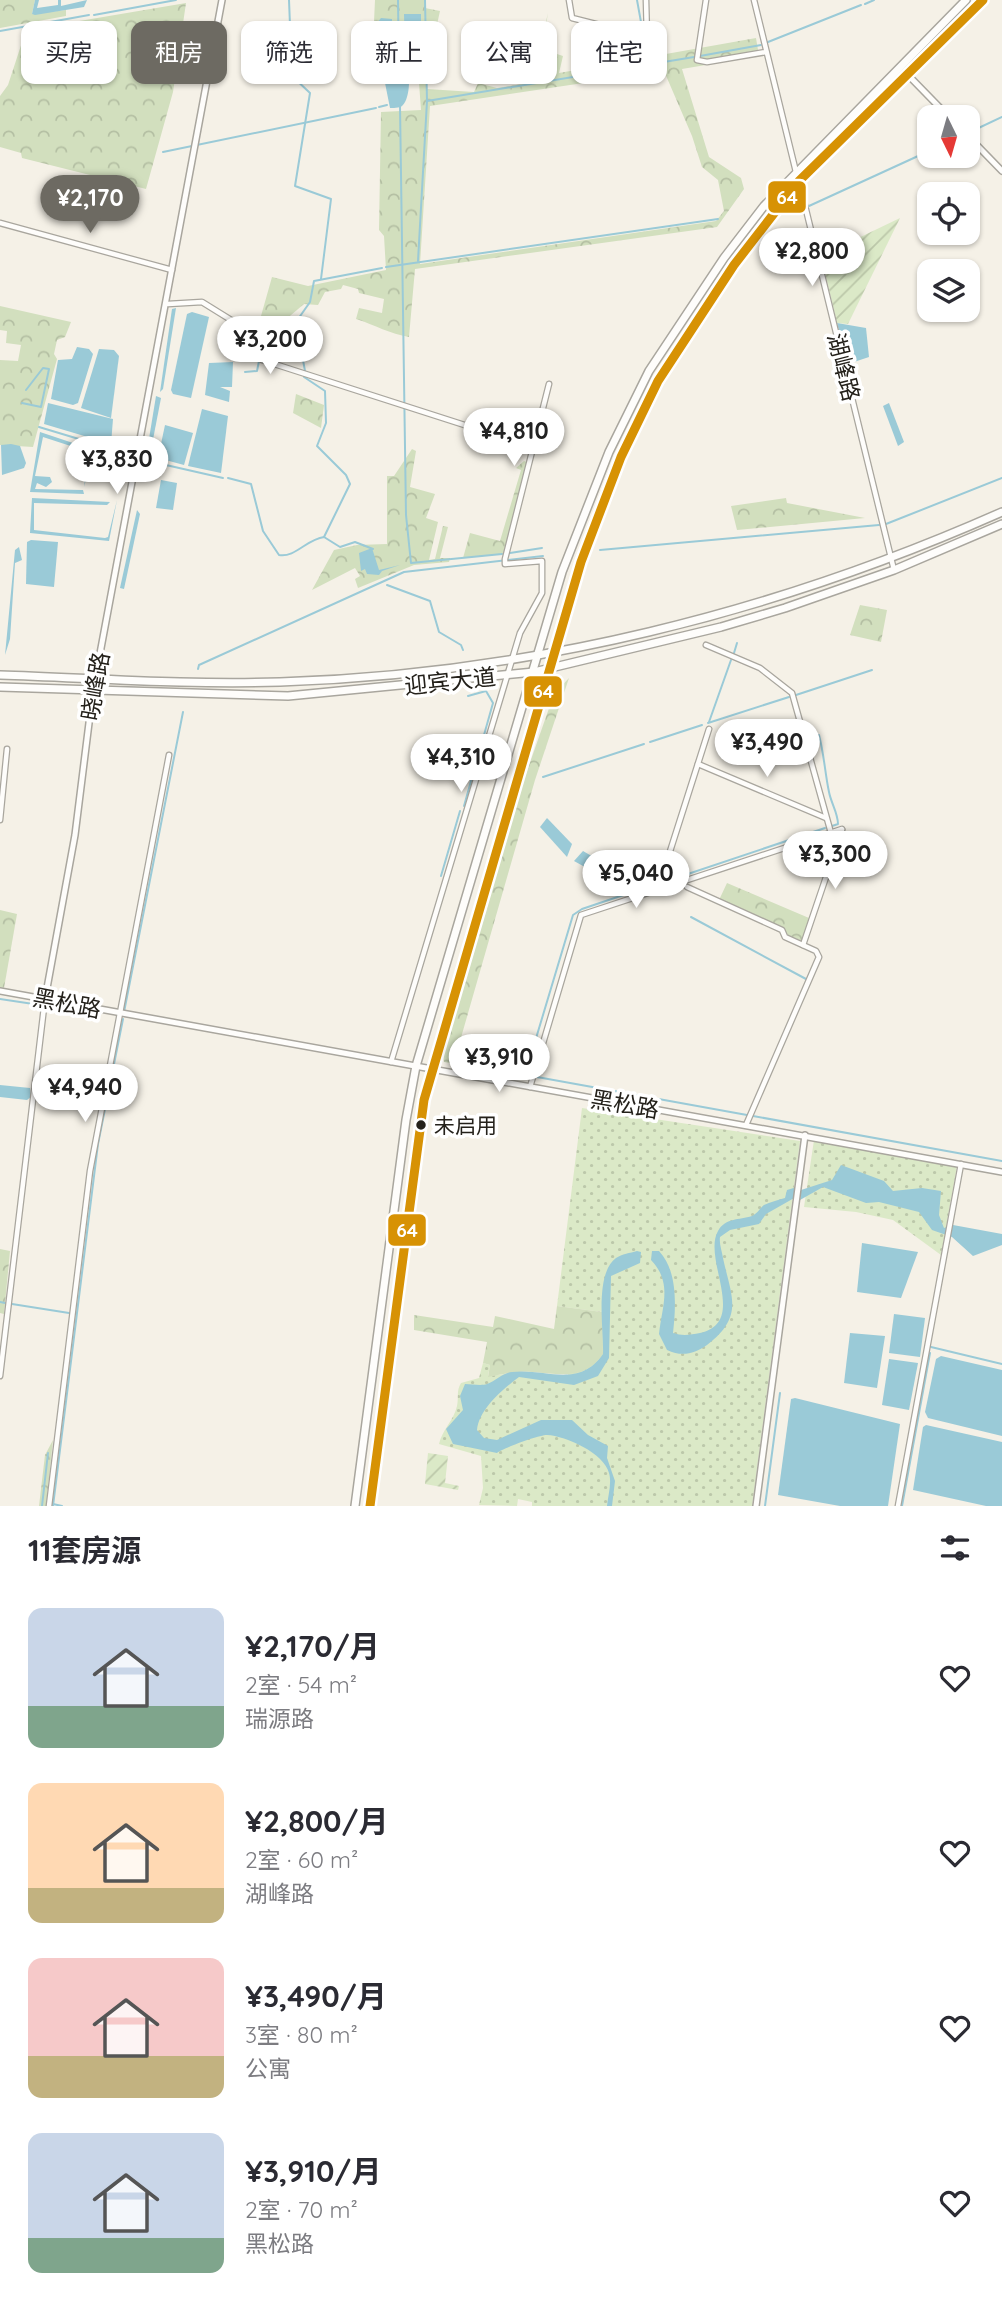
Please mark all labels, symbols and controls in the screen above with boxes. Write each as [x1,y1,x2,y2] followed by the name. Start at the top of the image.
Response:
[21,21,117,84] chip: 买房
[131,21,227,84] chip: 租房
[241,21,337,84] chip: 筛选
[351,21,447,84] chip: 新上
[461,21,557,84] chip: 公寓
[571,21,667,84] chip: 住宅
[917,105,980,168] north arrow
[917,105,980,322] map controls
[33,176,147,235] pin: ¥2,170
[767,180,807,214] line badge: 64
[917,182,980,245] button: locate
[56,183,124,212] text: ¥2,170
[776,185,798,209] text: 64
[755,229,869,288] pin: ¥2,800
[775,236,849,265] text: ¥2,800
[917,259,980,322] button: layers
[213,316,327,376] pin: ¥3,200
[233,324,307,353] text: ¥3,200
[822,330,866,404] street label: 湖峰路
[457,408,571,468] pin: ¥4,810
[479,416,549,445] text: ¥4,810
[60,436,174,496] pin: ¥3,830
[81,444,153,473] text: ¥3,830
[75,650,115,722] street label: 晓峰路
[403,662,497,700] street label: 迎宾大道
[523,675,563,708] line badge: 64
[532,679,554,703] text: 64
[710,720,824,779] pin: ¥3,490
[731,727,803,756] text: ¥3,490
[404,734,518,794] pin: ¥4,310
[427,742,495,771] text: ¥4,310
[778,832,892,891] pin: ¥3,300
[799,839,871,868] text: ¥3,300
[579,850,693,910] pin: ¥5,040
[598,858,674,887] text: ¥5,040
[30,982,104,1024] street label: 黑松路
[442,1034,556,1094] pin: ¥3,910
[465,1042,533,1071] text: ¥3,910
[28,1064,142,1124] pin: ¥4,940
[48,1072,122,1101] text: ¥4,940
[589,1084,661,1124] street label: 黑松路
[434,1112,497,1138] place label: 未启用
[414,1118,428,1132] marker: 未启用
[387,1213,427,1247] line badge: 64
[396,1218,418,1242] text: 64
[936,1529,974,1567] icon: filters
[28,1531,141,1569] text: 11套房源
[245,1627,380,1665] text: ¥2,170/月
[84,1636,168,1720] icon: home
[936,1659,974,1697] icon: heart
[245,1670,357,1699] text: 2室 · 54 m²
[245,1704,314,1733] text: 瑞源路
[245,1802,389,1840] text: ¥2,800/月
[84,1811,168,1895] icon: home
[936,1834,974,1872] icon: heart
[245,1845,358,1874] text: 2室 · 60 m²
[245,1879,314,1908] text: 湖峰路
[245,1977,387,2015] text: ¥3,490/月
[84,1986,168,2070] icon: home
[936,2009,974,2047] icon: heart
[245,2020,358,2049] text: 3室 · 80 m²
[245,2054,291,2083] text: 公寓
[245,2152,381,2190] text: ¥3,910/月
[84,2161,168,2245] icon: home
[936,2184,974,2222] icon: heart
[245,2195,358,2224] text: 2室 · 70 m²
[245,2229,314,2258] text: 黑松路

